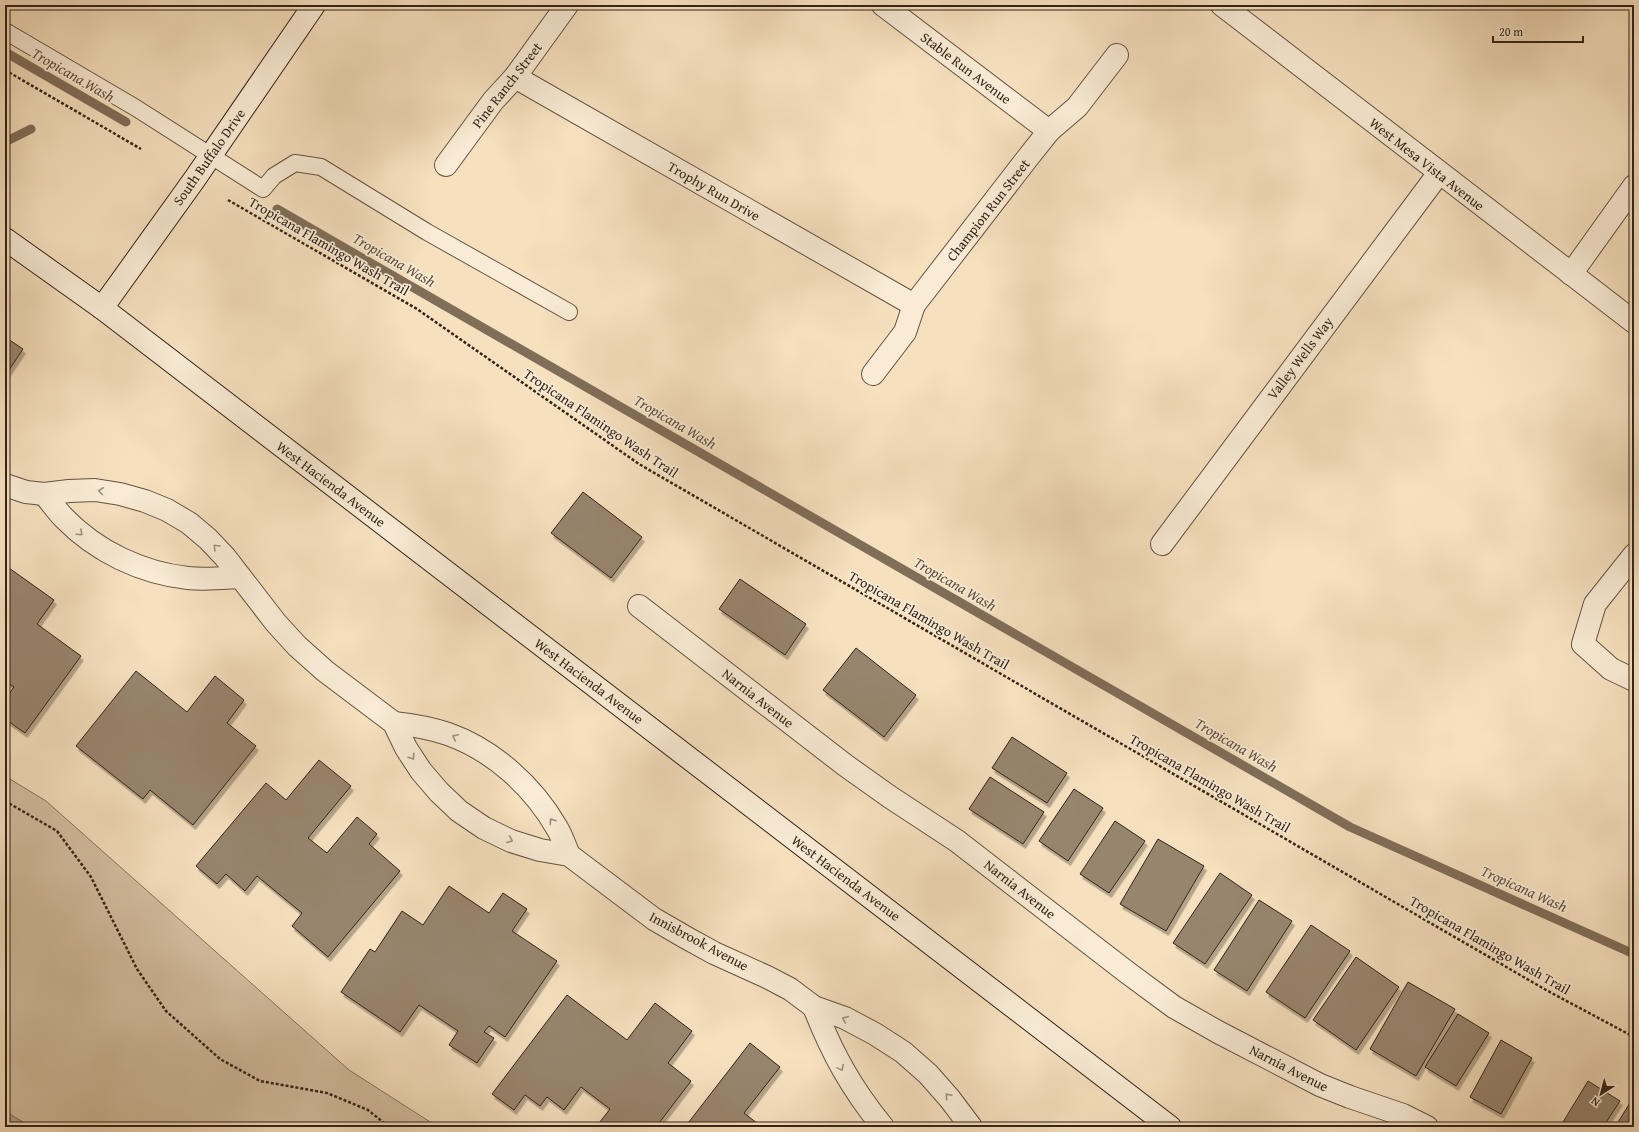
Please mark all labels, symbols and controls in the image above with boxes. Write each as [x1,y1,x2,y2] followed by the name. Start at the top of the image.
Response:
[1493,18,1583,44] scale bar
[1499,23,1523,40] text: 20 m
[917,27,1016,109] street label: Stable Run Avenue
[467,38,547,132] street label: Pine Ranch Street
[28,42,119,107] water label: Tropicana Wash
[168,104,250,209] street label: South Buffalo Drive
[1365,113,1489,216] street label: West Mesa Vista Avenue
[942,155,1034,265] street label: Champion Run Street
[664,156,764,226] street label: Trophy Run Drive
[245,192,413,300] street label: Tropicana Flamingo Wash Trail
[349,227,440,292] water label: Tropicana Wash
[1262,313,1338,403] street label: Valley Wells Way
[520,364,682,482] street label: Tropicana Flamingo Wash Trail
[630,389,721,454] water label: Tropicana Wash
[272,436,390,532] street label: West Hacienda Avenue
[98,487,104,496] one-way arrow
[76,528,83,535] one-way arrow
[214,544,221,551] one-way arrow
[910,551,1001,616] water label: Tropicana Wash
[845,566,1013,674] street label: Tropicana Flamingo Wash Trail
[530,633,648,729] street label: West Hacienda Avenue
[718,664,798,733] street label: Narnia Avenue
[1191,712,1282,777] water label: Tropicana Wash
[1126,729,1294,837] street label: Tropicana Flamingo Wash Trail
[452,734,459,742] one-way arrow
[407,753,414,760] one-way arrow
[550,818,557,825] one-way arrow
[787,830,905,926] street label: West Hacienda Avenue
[505,835,513,843] one-way arrow
[980,855,1060,924] street label: Narnia Avenue
[1478,860,1571,917] water label: Tropicana Wash
[1406,891,1574,999] street label: Tropicana Flamingo Wash Trail
[646,906,753,976] street label: Innisbrook Avenue
[841,1015,848,1023] one-way arrow
[1246,1040,1332,1097] street label: Narnia Avenue
[836,1063,844,1071] one-way arrow
[1581,1074,1621,1114] north arrow
[945,1093,952,1101] one-way arrow
[1587,1093,1603,1111] text: N

